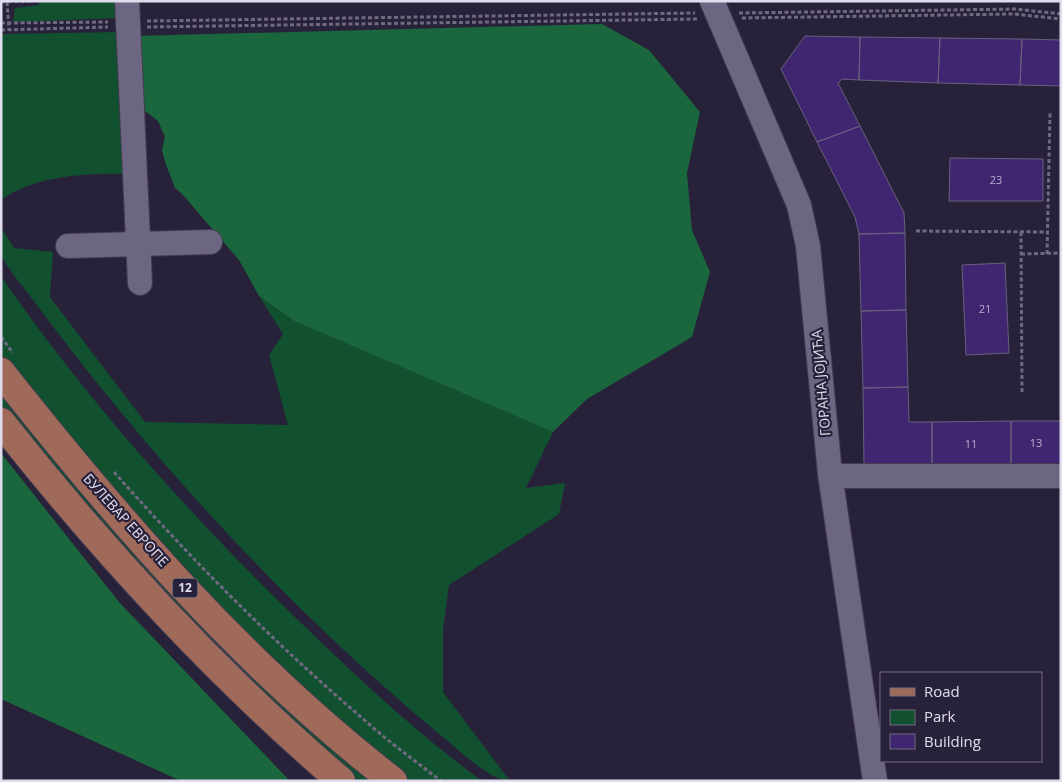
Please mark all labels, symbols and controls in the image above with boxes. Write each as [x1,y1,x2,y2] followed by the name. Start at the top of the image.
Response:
[990,172,1002,187] house number: 23
[979,301,991,316] house number: 21
[806,329,835,437] street label: ГОРАНА ЈОЈИЋА
[1030,435,1042,450] house number: 13
[965,436,977,451] house number: 11
[80,469,173,570] street label: БУЛЕВАР ЕВРОПЕ
[172,578,198,598] road number: 12
[880,672,1042,762] legend
[924,681,960,701] text: Road
[924,706,955,726] text: Park
[924,731,981,751] text: Building

